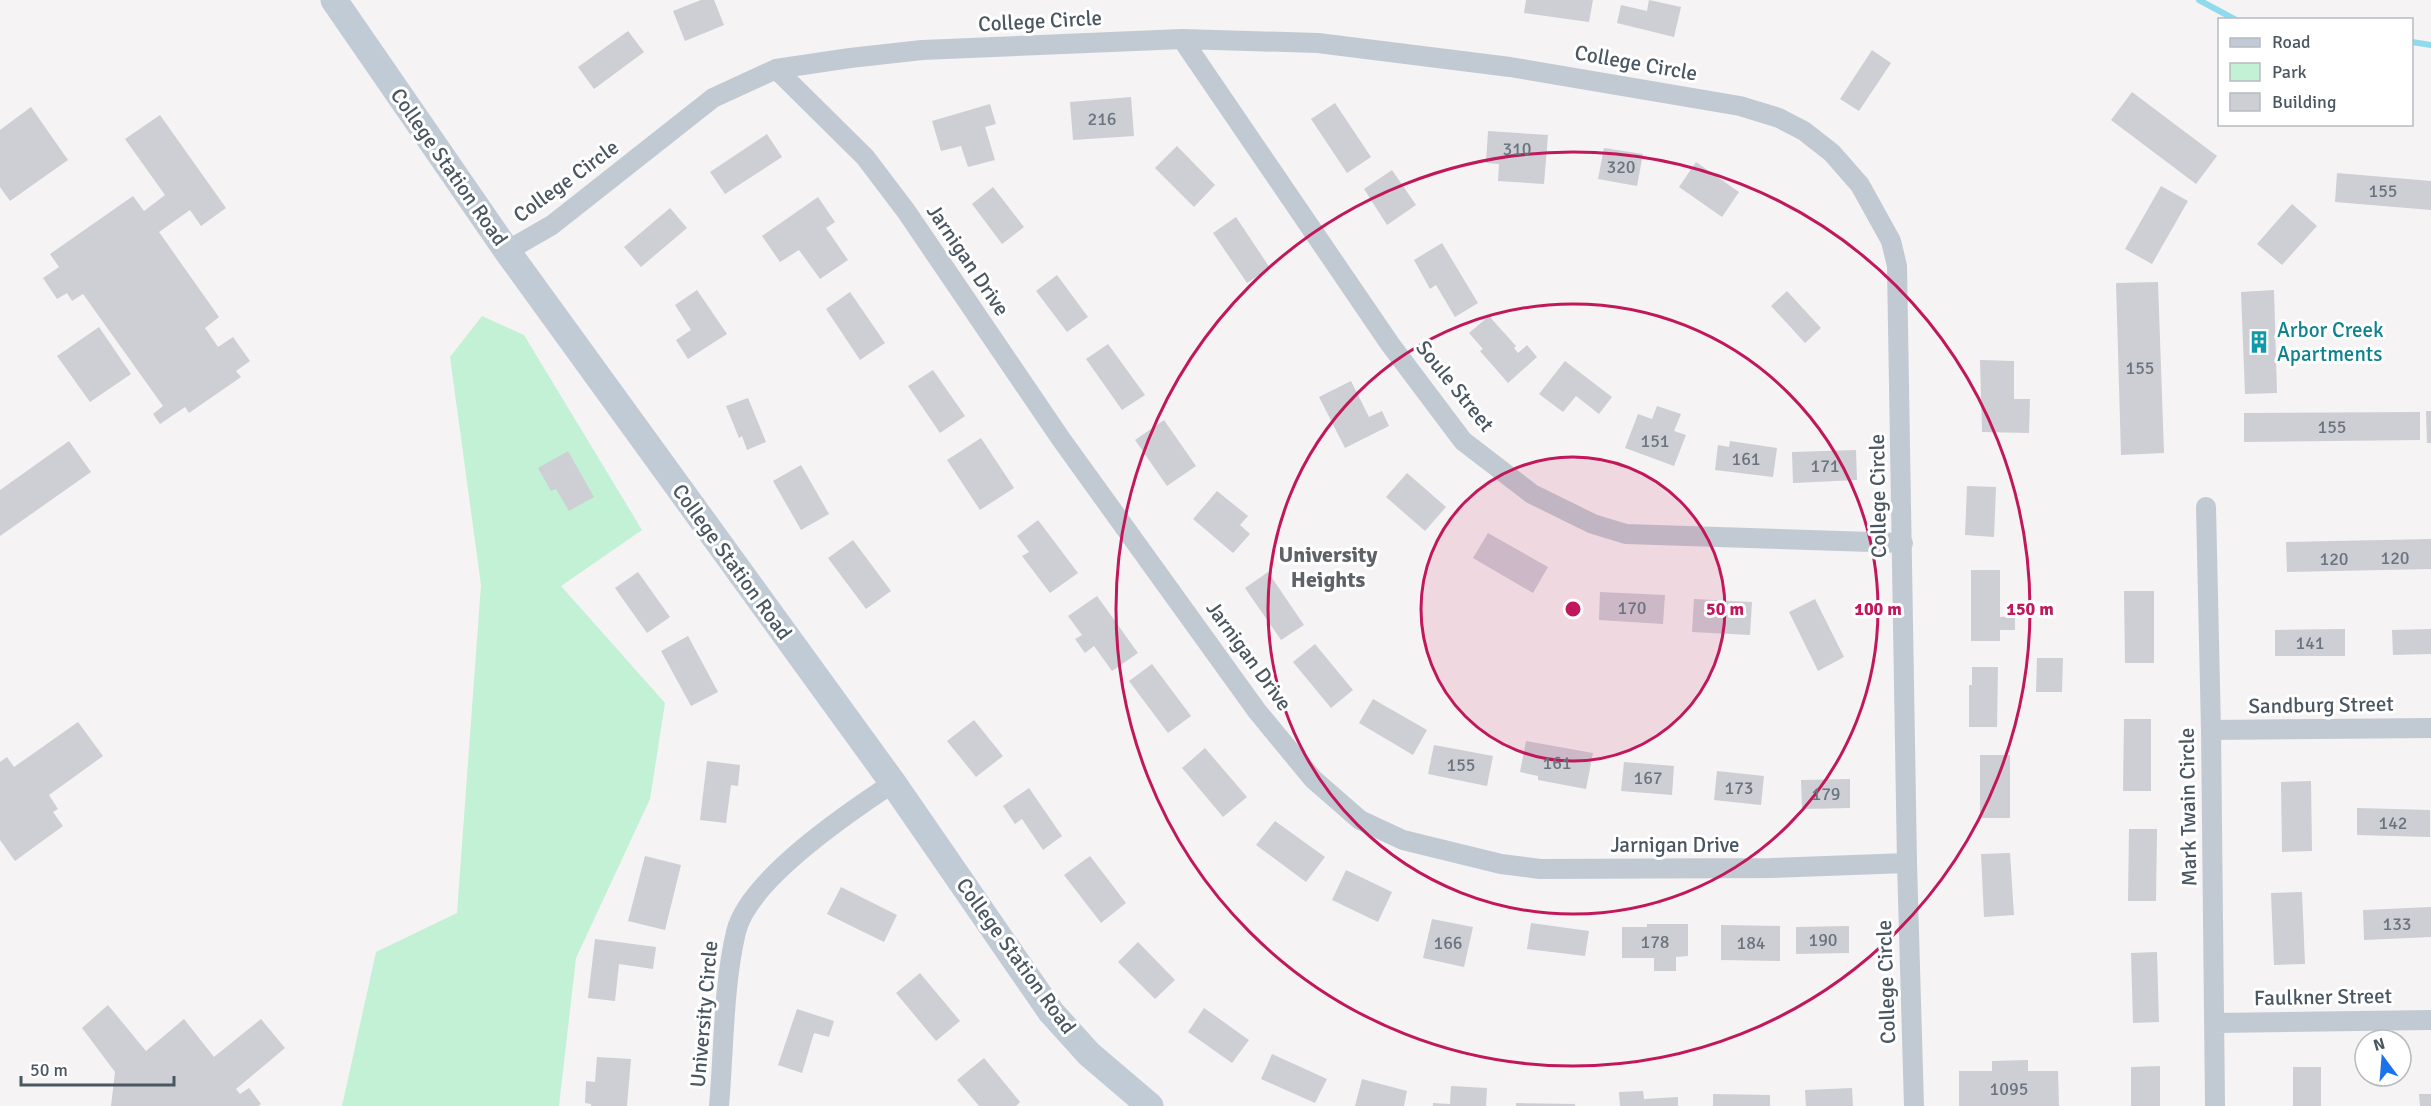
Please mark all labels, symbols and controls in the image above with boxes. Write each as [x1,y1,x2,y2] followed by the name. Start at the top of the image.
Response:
[977,5,1103,37] street label: College Circle
[2218,18,2413,126] legend
[2272,31,2311,53] text: Road
[1573,39,1699,87] street label: College Circle
[2272,61,2307,83] text: Park
[385,83,513,251] street label: College Station Road
[2272,91,2336,113] text: Building
[1087,108,1117,130] house number: 216
[508,134,624,228] street label: College Circle
[1502,138,1532,160] house number: 310
[1606,156,1636,178] house number: 320
[2368,180,2398,202] house number: 155
[921,199,1015,321] street label: Jarnigan Drive
[2277,317,2384,367] place label: Arbor Creek Apartments
[2246,329,2272,355] building icon: Arbor Creek Apartments
[1410,335,1500,437] street label: Soule Street
[2125,357,2155,379] house number: 155
[2317,416,2347,438] house number: 155
[1640,430,1670,452] house number: 151
[1864,434,1892,558] street label: College Circle
[1731,448,1761,470] house number: 161
[1810,455,1840,477] house number: 171
[667,479,797,645] street label: College Station Road
[1279,541,1378,593] district label: University Heights
[2380,547,2410,569] house number: 120
[2319,548,2349,570] house number: 120
[1201,596,1297,716] street label: Jarnigan Drive
[1617,597,1647,619] house number: 170
[1706,598,1744,620] text: 50 m
[1854,598,1902,620] text: 100 m
[2006,598,2054,620] text: 150 m
[1563,599,1583,619] centre of rings
[2295,632,2325,654] house number: 141
[2248,691,2394,719] street label: Sandburg Street
[2174,727,2202,887] street label: Mark Twain Circle
[1542,752,1572,774] house number: 161
[1446,754,1476,776] house number: 155
[1633,767,1663,789] house number: 167
[1724,777,1754,799] house number: 173
[1811,783,1841,805] house number: 179
[2378,812,2408,834] house number: 142
[1610,832,1740,858] street label: Jarnigan Drive
[951,873,1081,1039] street label: College Station Road
[2382,913,2412,935] house number: 133
[1871,920,1901,1044] street label: College Circle
[1808,929,1838,951] house number: 190
[1640,931,1670,953] house number: 178
[1433,932,1463,954] house number: 166
[1736,932,1766,954] house number: 184
[685,940,723,1088] street label: University Circle
[2254,983,2392,1011] street label: Faulkner Street
[2353,1028,2413,1088] north arrow
[2371,1033,2387,1056] text: N
[21,1049,174,1087] scale bar
[30,1059,68,1081] text: 50 m
[1990,1078,2028,1100] house number: 1095

